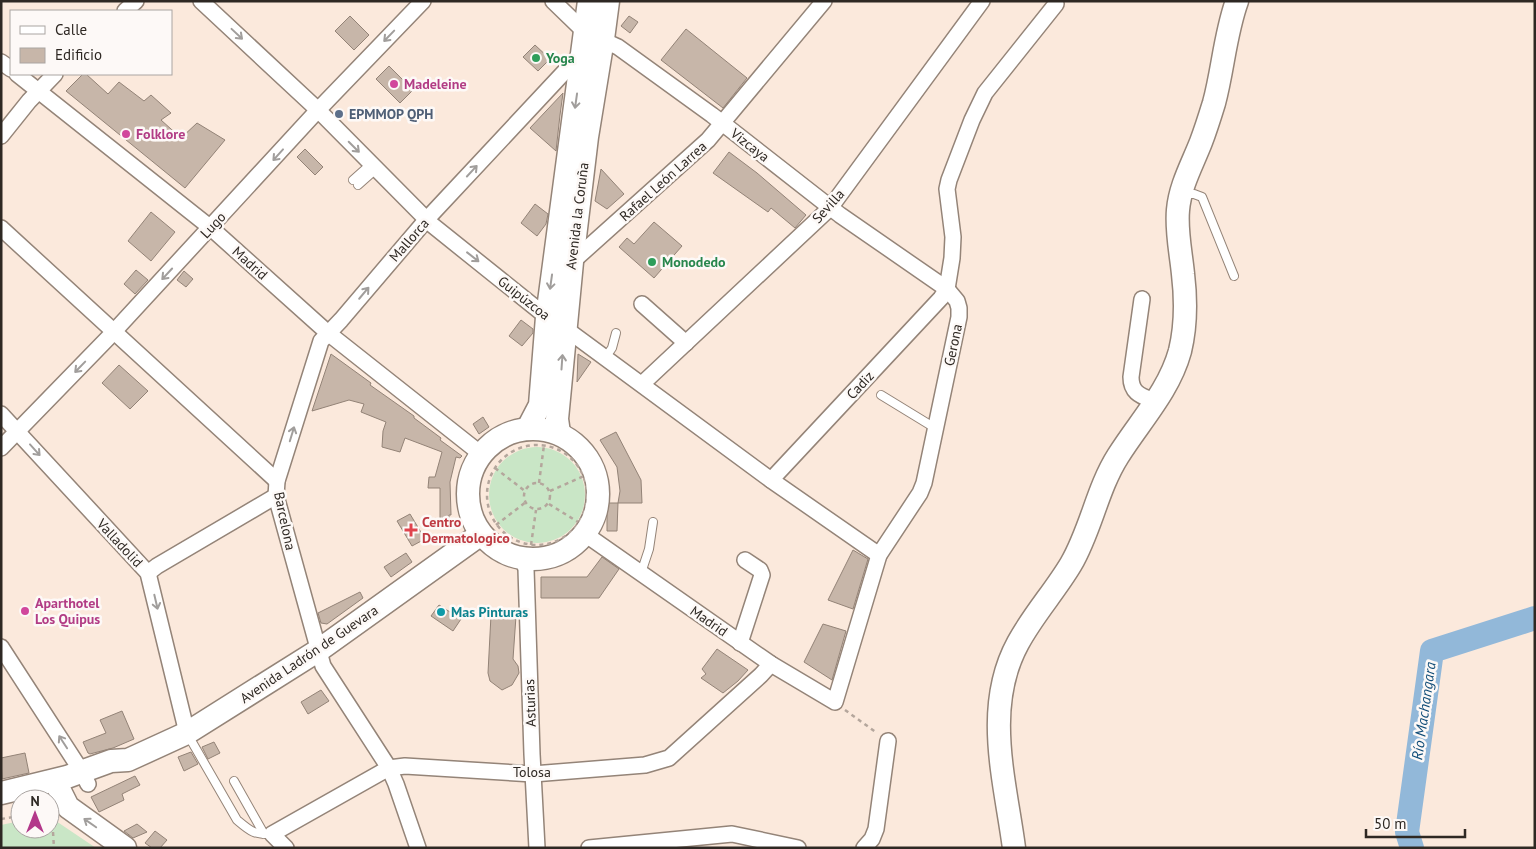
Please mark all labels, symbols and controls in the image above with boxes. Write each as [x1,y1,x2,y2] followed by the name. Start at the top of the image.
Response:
[10,10,172,75] legend
[55,20,87,39] text: Calle
[230,29,243,40] one-way arrow
[383,30,395,43] one-way arrow
[55,45,102,64] text: Edificio
[545,49,575,67] place label: Yoga
[530,52,542,64] marker: Yoga
[404,75,467,93] place label: Madeleine
[388,78,400,90] marker: Madeleine
[571,93,581,109] one-way arrow
[349,105,433,123] place label: EPMMOP QPH
[333,108,345,120] marker: EPMMOP QPH
[726,124,773,166] street label: Vizcaya
[136,125,185,143] place label: Folklore
[120,128,132,140] marker: Folklore
[616,137,710,225] street label: Rafael León Larrea
[348,140,360,153] one-way arrow
[272,148,283,161] one-way arrow
[562,161,593,271] street label: Avenida la Coruña
[466,165,478,177] one-way arrow
[808,185,848,227] street label: Sevilla
[196,208,230,242] street label: Lugo
[385,215,433,265] street label: Mallorca
[229,242,271,284] street label: Madrid
[466,252,479,263] one-way arrow
[662,253,726,271] place label: Monodedo
[646,256,658,268] marker: Monodedo
[162,267,174,280] one-way arrow
[494,272,554,324] street label: Guipúzcoa
[546,274,556,290] one-way arrow
[359,286,370,299] one-way arrow
[940,322,966,368] street label: Gerona
[558,355,567,371] one-way arrow
[74,361,86,374] one-way arrow
[842,367,878,403] street label: Cadiz
[288,427,297,442] one-way arrow
[29,443,41,456] one-way arrow
[270,490,300,552] street label: Barcelona
[422,513,510,547] place label: Centro Dermatologico
[92,514,147,571] street label: Valladolid
[404,523,418,537] marker: Centro Dermatologico
[152,593,161,609] one-way arrow
[35,594,100,628] place label: Aparthotel Los Quipus
[236,601,382,707] street label: Avenida Ladrón de Guevara
[687,602,731,640] street label: Madrid
[451,603,528,621] place label: Mas Pinturas
[19,605,31,617] marker: Aparthotel Los Quipus
[435,606,447,618] marker: Mas Pinturas
[1407,660,1440,761] water label: Río Machangara
[520,679,540,727] street label: Asturias
[57,736,67,750] one-way arrow
[513,763,551,781] street label: Tolosa
[10,789,60,839] north arrow
[30,792,40,810] text: N
[1366,806,1465,838] scale bar
[1374,814,1407,833] text: 50 m
[83,818,97,828] one-way arrow

